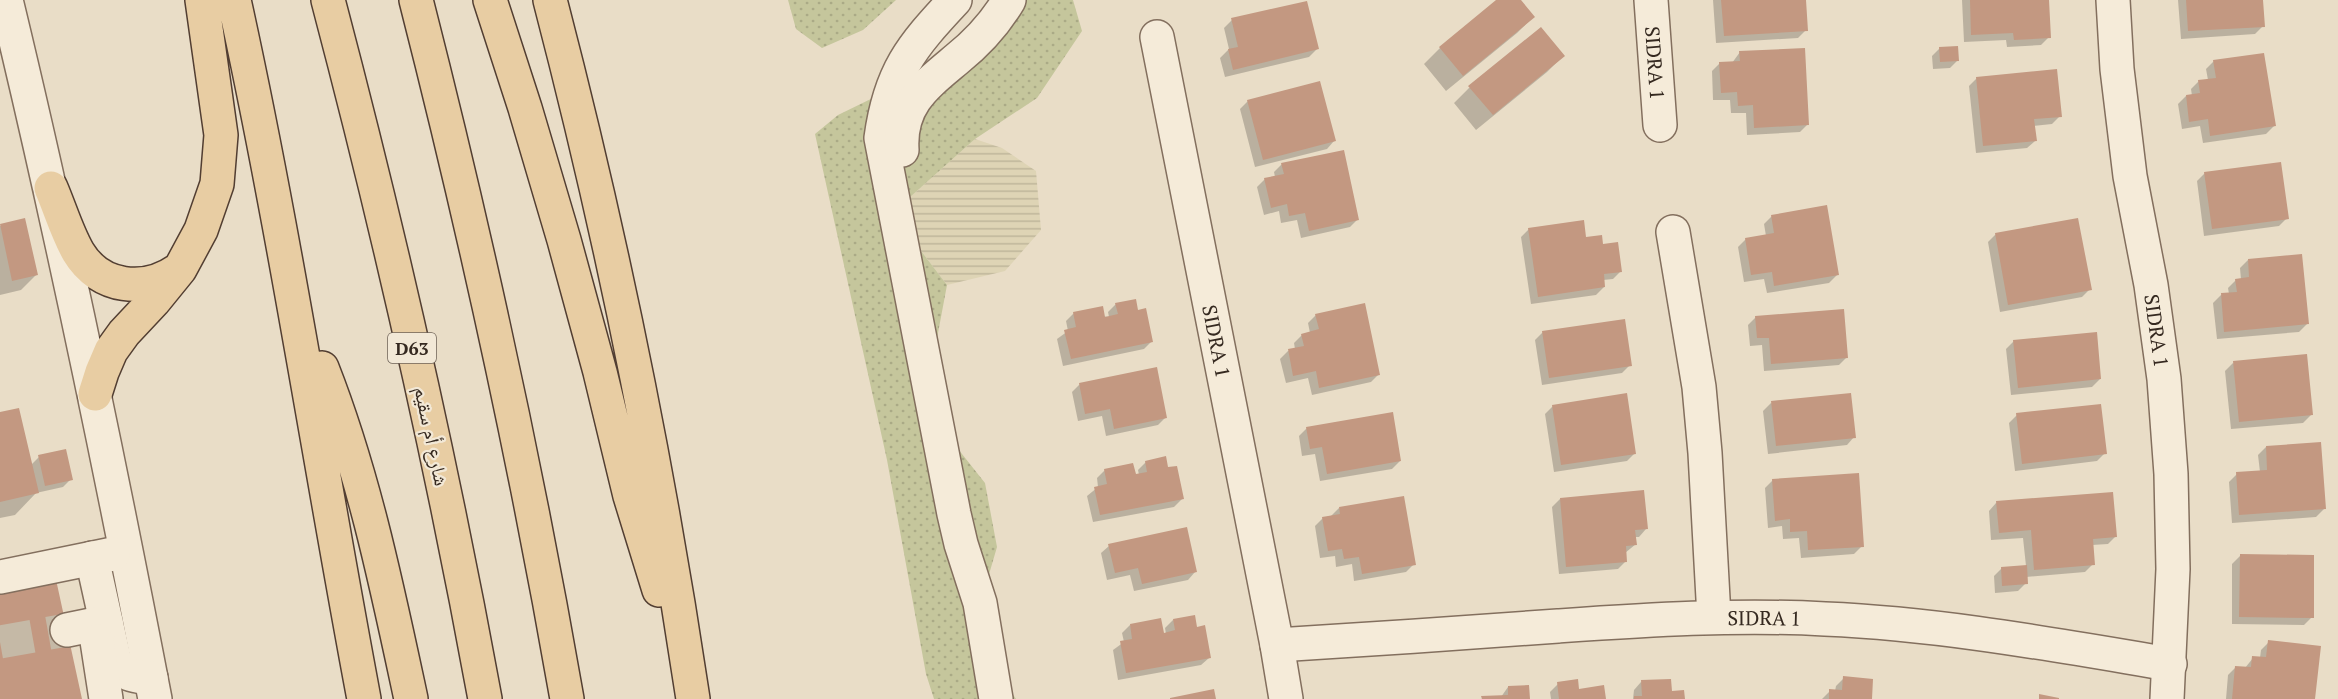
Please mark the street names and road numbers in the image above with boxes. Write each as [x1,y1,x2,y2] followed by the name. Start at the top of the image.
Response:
[1639,25,1672,100] street label: SIDRA 1
[2139,292,2176,369] street label: SIDRA 1
[1197,302,1237,380] street label: SIDRA 1
[388,333,436,363] road number: D63
[407,384,456,488] street label: شارع أم سقيم
[1727,604,1801,631] street label: SIDRA 1

